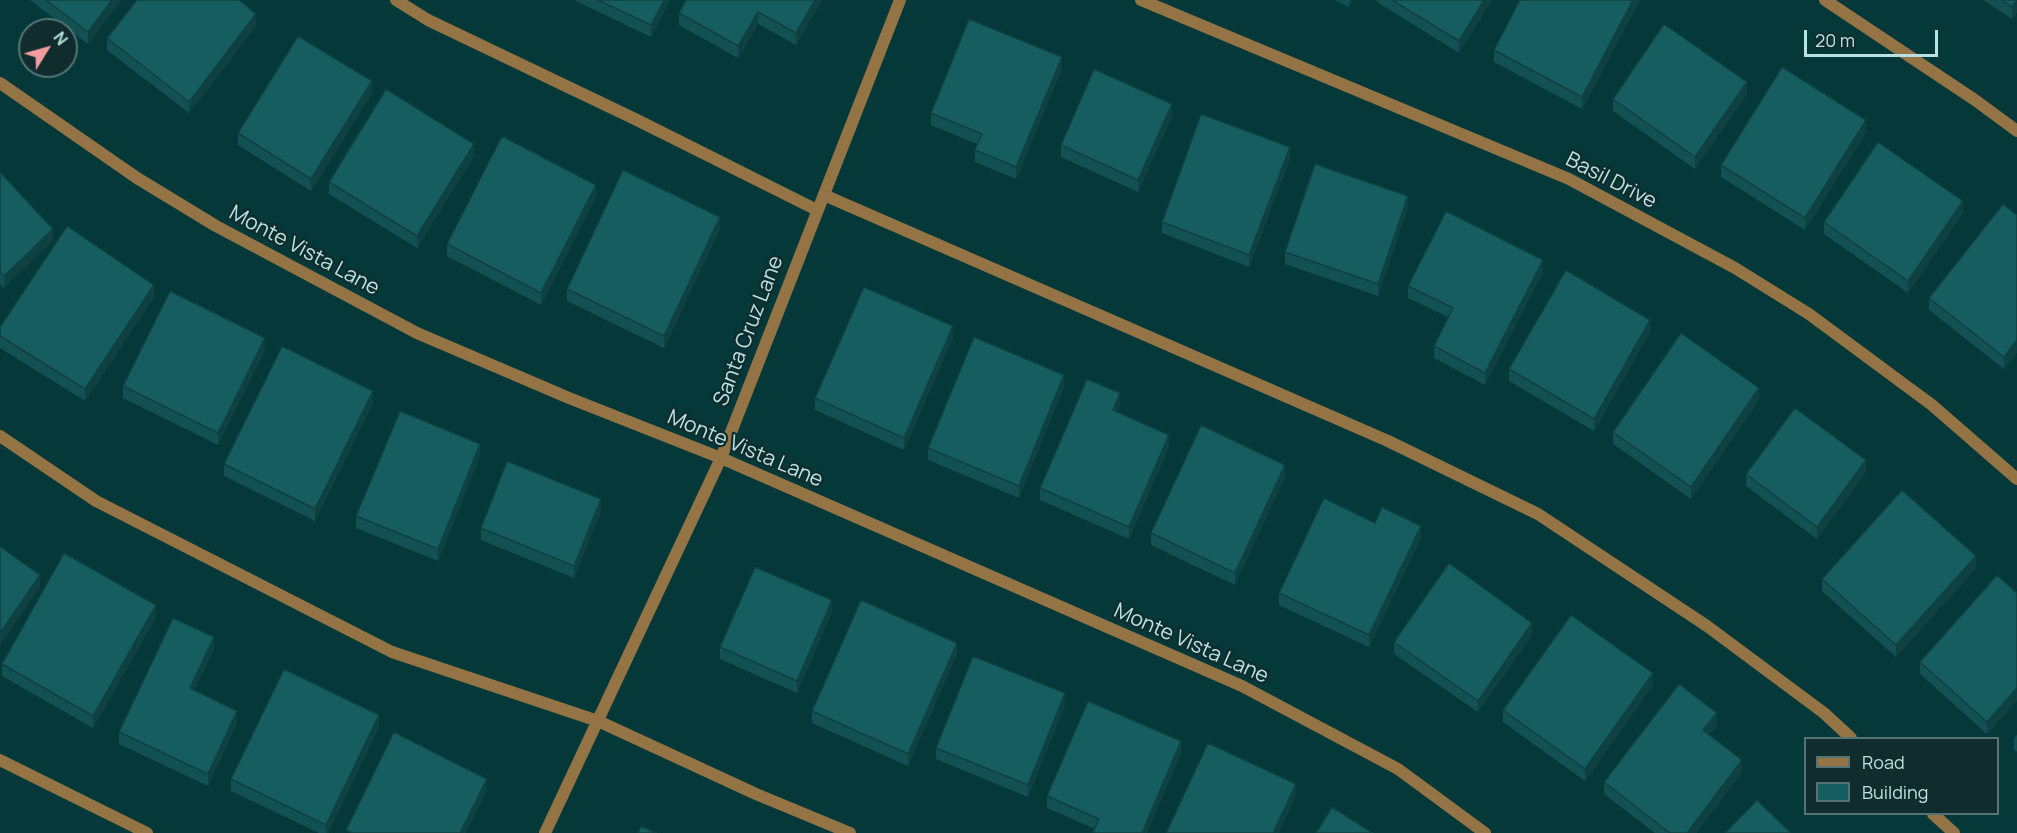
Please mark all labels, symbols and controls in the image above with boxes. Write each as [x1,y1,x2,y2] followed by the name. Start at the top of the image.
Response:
[18,18,78,78] north arrow
[1807,18,1940,56] scale bar
[49,27,73,50] text: N
[1815,28,1855,52] text: 20 m
[1561,147,1661,215] street label: Basil Drive
[225,201,383,301] street label: Monte Vista Lane
[709,252,789,410] street label: Santa Cruz Lane
[663,405,827,493] street label: Monte Vista Lane
[1110,599,1272,689] street label: Monte Vista Lane
[1804,737,1999,815] legend
[1862,750,1905,774] text: Road
[1862,780,1928,804] text: Building

